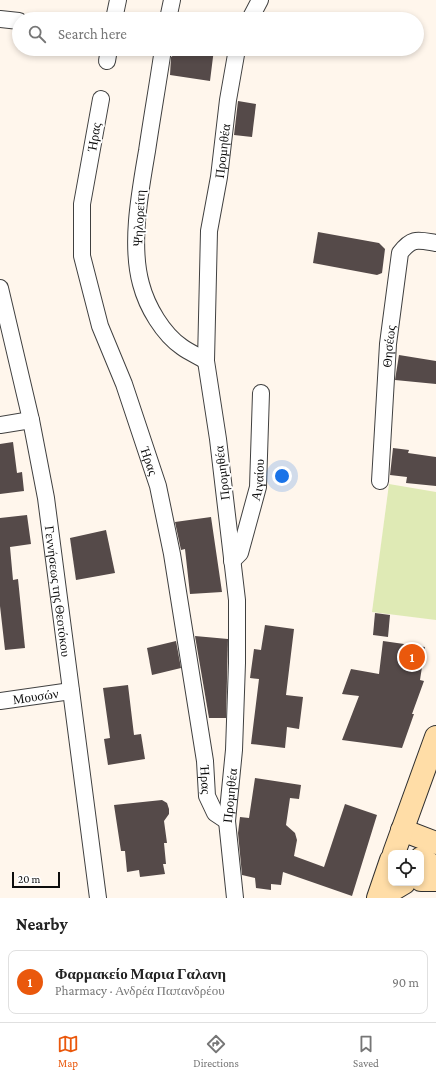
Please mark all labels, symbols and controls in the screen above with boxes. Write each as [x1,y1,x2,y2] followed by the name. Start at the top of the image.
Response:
[12,12,424,56] search box
[26,23,48,45] icon: search
[58,26,127,42] text: Search here
[84,121,104,154] street label: Ήρας
[211,123,233,179] street label: Προμηθέα
[130,189,148,247] street label: Ψηλορείτη
[379,323,398,368] street label: Θησέως
[138,444,162,478] street label: Ήρας
[211,445,233,501] street label: Προμηθέα
[247,459,266,502] street label: Αιγαίου
[272,466,292,486] your location
[42,525,74,658] street label: Γεννήσεως της Θεοτόκου
[399,642,425,672] pin: 1
[12,685,60,707] street label: Μουσών
[198,764,214,795] street label: Ήρας
[219,767,240,823] street label: Προμηθέα
[388,850,424,886] map controls
[388,850,424,886] button: locate
[12,870,60,889] scale bar
[18,873,40,885] text: 20 m
[16,915,68,934] text: Nearby
[55,966,226,982] text: Φαρμακείο Μαρια Γαλανη
[28,975,32,990] text: 1
[392,975,419,990] text: 90 m
[55,983,225,998] text: Pharmacy · Ανδρέα Παπανδρέου
[57,1033,79,1069] tab: Map
[193,1033,239,1069] tab: Directions
[353,1033,379,1069] tab: Saved

